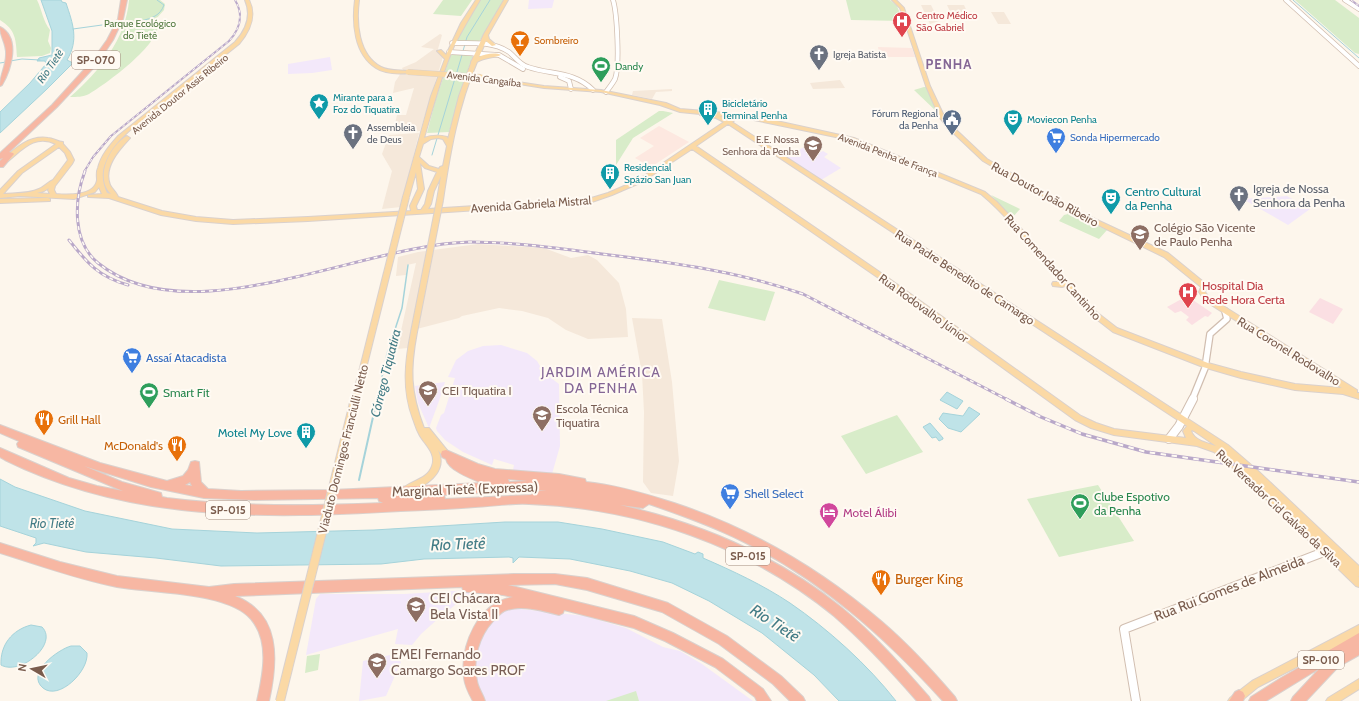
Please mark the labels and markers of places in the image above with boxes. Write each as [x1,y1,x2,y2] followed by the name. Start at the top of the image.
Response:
[916,9,978,34] place label: Centro Médico São Gabriel
[891,10,913,38] hospital icon: Centro Médico São Gabriel
[509,29,531,57] bar icon: Sombreiro
[534,34,579,47] place label: Sombreiro
[808,43,830,71] church icon: Igreja Batista
[833,48,886,61] place label: Igreja Batista
[590,55,612,83] sports icon: Dandy
[615,60,643,73] place label: Dandy
[333,91,400,116] place label: Mirante para a Foz do Tiquatira
[308,92,330,120] place icon: Mirante para a Foz do Tiquatira
[722,97,787,122] place label: Bicicletário Terminal Penha
[697,98,719,126] building icon: Bicicletário Terminal Penha
[872,107,939,132] place label: Fórum Regional da Penha
[941,108,963,136] public building icon: Fórum Regional da Penha
[1002,108,1024,136] theatre icon: Moviecon Penha
[1027,113,1097,126] place label: Moviecon Penha
[367,121,415,146] place label: Assembleia de Deus
[342,122,364,150] church icon: Assembleia de Deus
[1045,126,1067,154] supermarket icon: Sonda Hipermercado
[1070,131,1160,144] place label: Sonda Hipermercado
[722,133,799,158] place label: E.E. Nossa Senhora da Penha
[802,134,824,162] school or university icon: E.E. Nossa Senhora da Penha
[624,161,692,186] place label: Residencial Spázio San Juan
[599,162,621,190] building icon: Residencial Spázio San Juan
[1253,181,1345,210] place label: Igreja de Nossa Senhora da Penha
[1125,184,1201,213] place label: Centro Cultural da Penha
[1228,184,1250,212] church icon: Igreja de Nossa Senhora da Penha
[1100,187,1122,215] theatre icon: Centro Cultural da Penha
[1154,220,1256,249] place label: Colégio São Vicente de Paulo Penha
[1129,223,1151,251] school or university icon: Colégio São Vicente de Paulo Penha
[1202,278,1285,307] place label: Hospital Dia Rede Hora Certa
[1177,281,1199,309] hospital icon: Hospital Dia Rede Hora Certa
[121,346,143,374] supermarket icon: Assaí Atacadista
[146,350,227,365] place label: Assaí Atacadista
[417,379,439,407] school or university icon: CEI TIquatira I
[138,381,160,409] sports icon: Smart Fit
[442,383,512,398] place label: CEI TIquatira I
[163,385,210,400] place label: Smart Fit
[556,401,629,430] place label: Escola Técnica Tiquatira
[531,404,553,432] school or university icon: Escola Técnica Tiquatira
[33,408,55,436] restaurant icon: Grill Hall
[58,412,101,427] place label: Grill Hall
[295,421,317,449] building icon: Motel My Love
[218,425,292,440] place label: Motel My Love
[166,434,188,462] restaurant icon: McDonald's
[104,438,163,453] place label: McDonald's
[719,482,741,510] supermarket icon: Shell Select
[744,486,804,501] place label: Shell Select
[1094,489,1170,518] place label: Clube Espotivo da Penha
[1069,492,1091,520] sports icon: Clube Espotivo da Penha
[818,501,840,529] hotel icon: Motel Álibi
[843,505,897,520] place label: Motel Álibi
[870,568,892,596] restaurant icon: Burger King
[895,570,964,588] place label: Burger King
[430,589,500,623] place label: CEI Chácara Bela Vista II
[405,595,427,623] school or university icon: CEI Chácara Bela Vista II
[391,645,526,679] place label: EMEI Fernando Camargo Soares PROF
[366,651,388,679] school or university icon: EMEI Fernando Camargo Soares PROF

